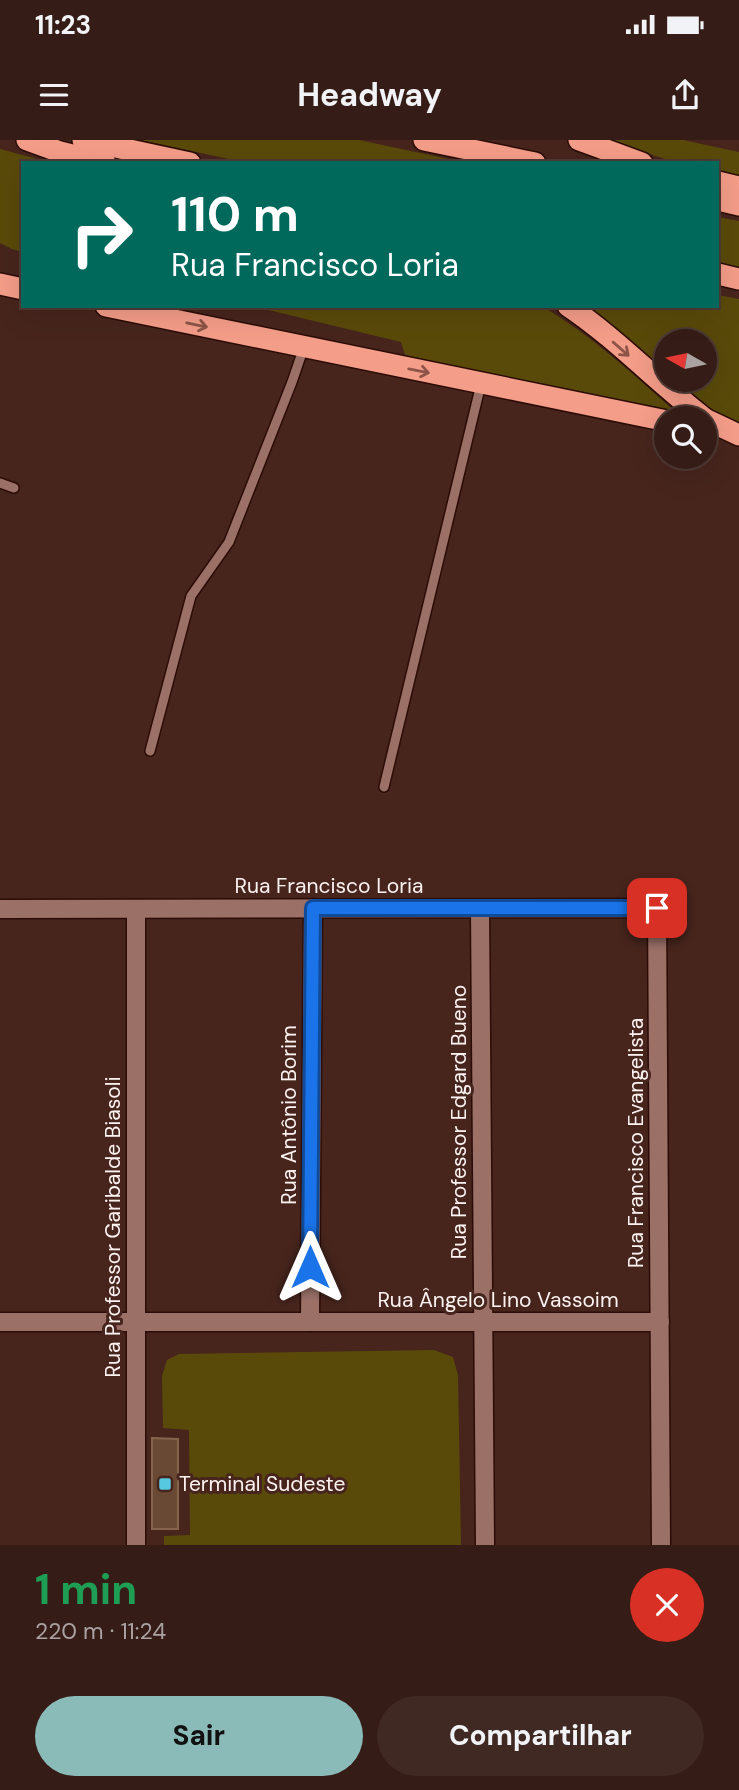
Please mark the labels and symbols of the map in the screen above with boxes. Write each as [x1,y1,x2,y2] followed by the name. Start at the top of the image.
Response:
[185,319,208,332] one-way arrow
[654,329,718,392] north arrow
[612,341,630,357] one-way arrow
[407,364,430,378] one-way arrow
[235,872,423,900] street label: Rua Francisco Loria
[627,878,687,938] pin
[445,985,473,1259] street label: Rua Professor Edgard Bueno
[622,1018,650,1268] street label: Rua Francisco Evangelista
[275,1025,303,1205] street label: Rua Antônio Borim
[99,1077,127,1378] street label: Rua Professor Garibalde Biasoli
[273,1230,347,1304] position arrow
[377,1286,619,1314] street label: Rua Ângelo Lino Vassoim
[179,1470,345,1498] place label: Terminal Sudeste
[157,1476,173,1492] marker: Terminal Sudeste

